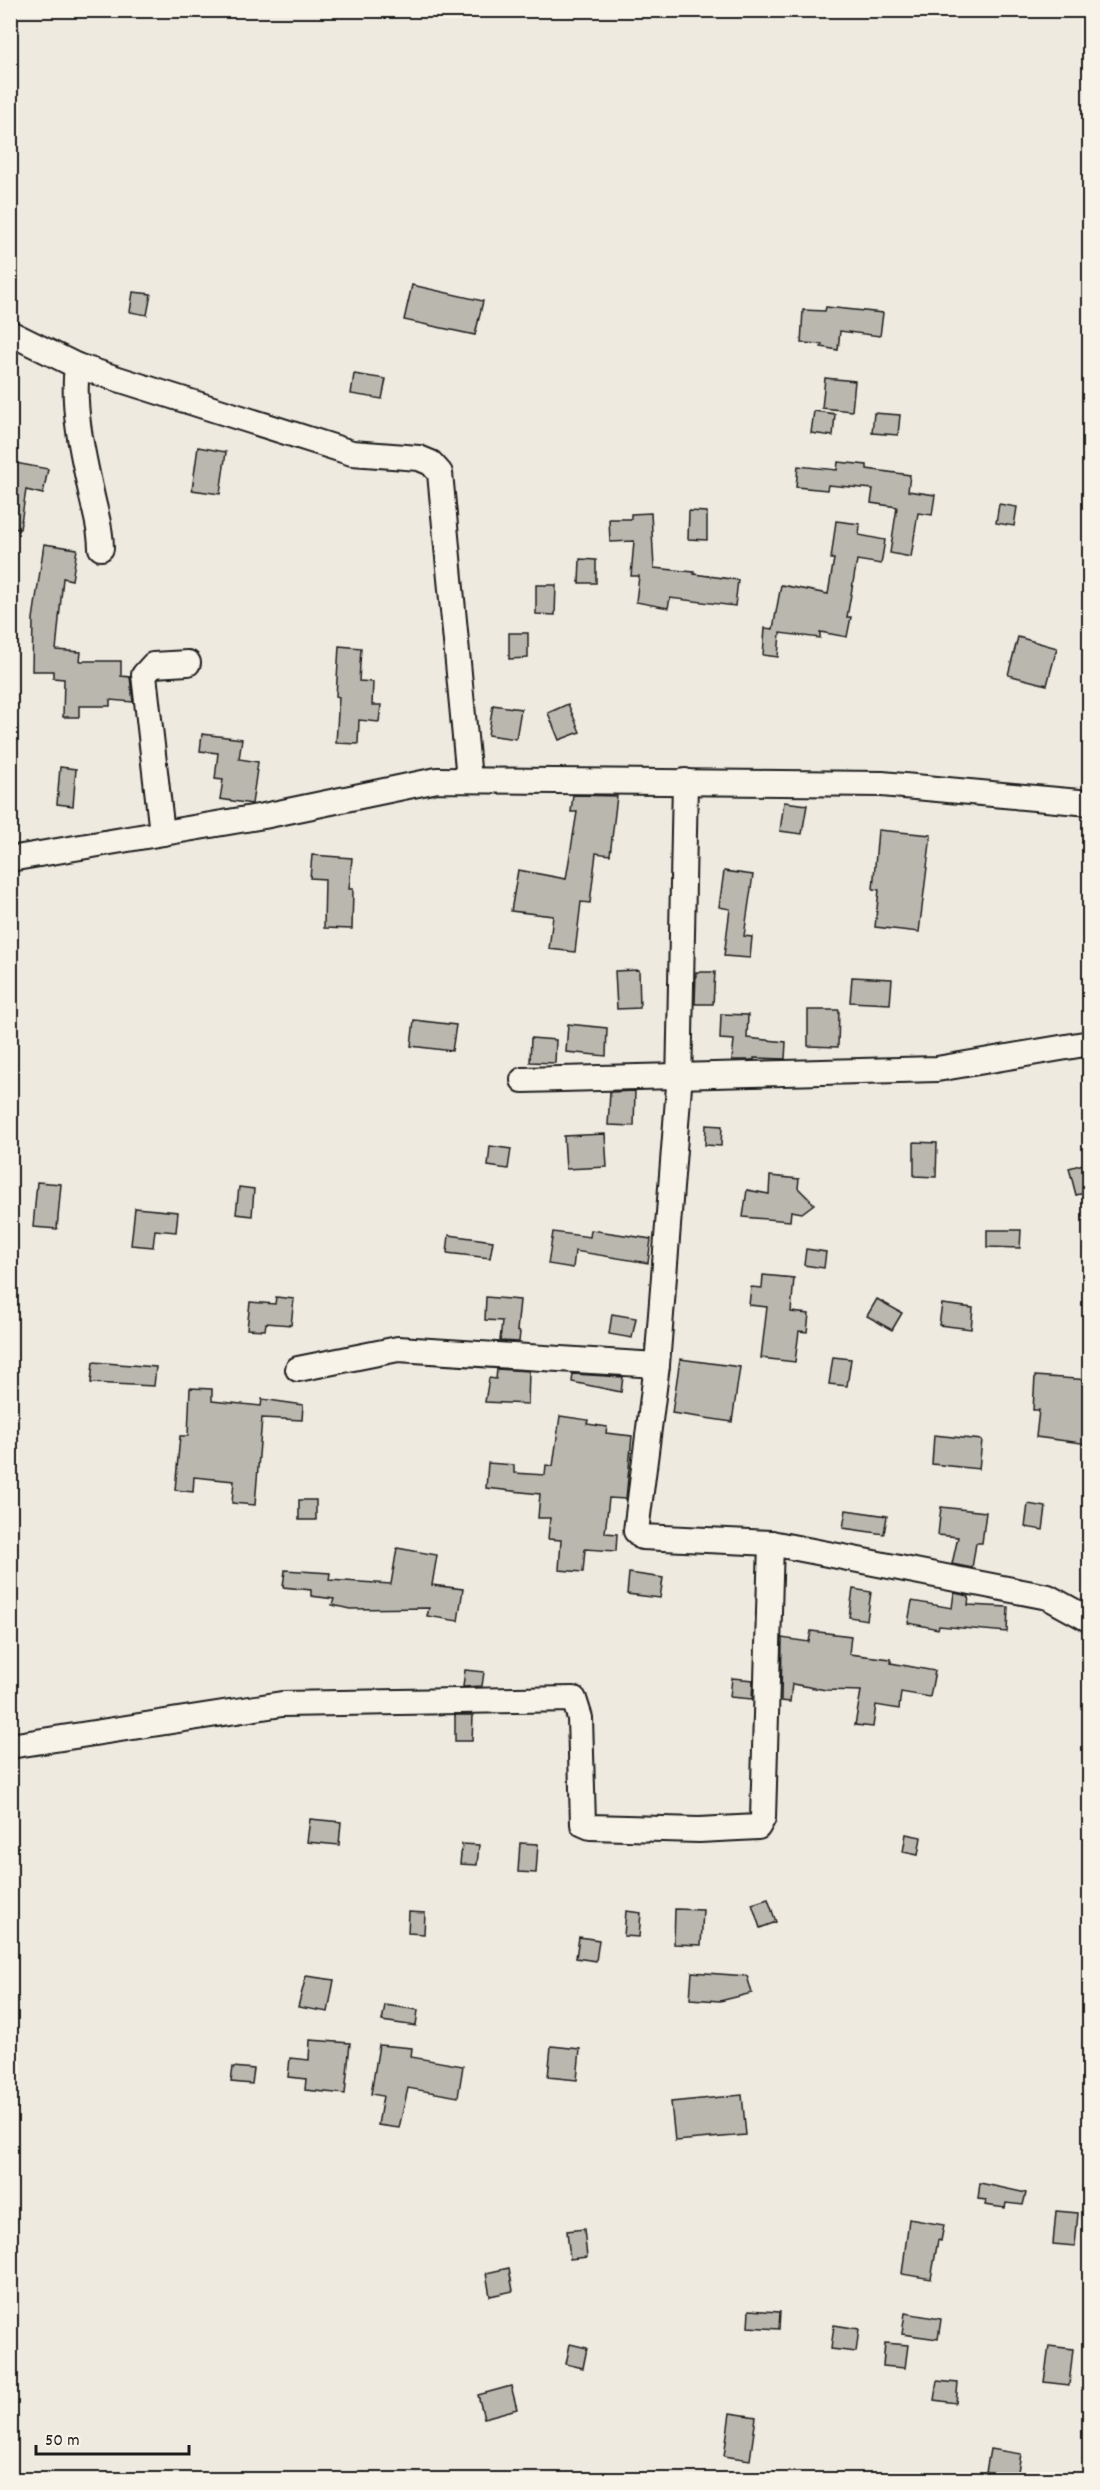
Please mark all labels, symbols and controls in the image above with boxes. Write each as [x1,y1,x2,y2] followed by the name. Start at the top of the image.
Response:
[36,2418,189,2456] scale bar
[45,2429,80,2454] text: 50 m

